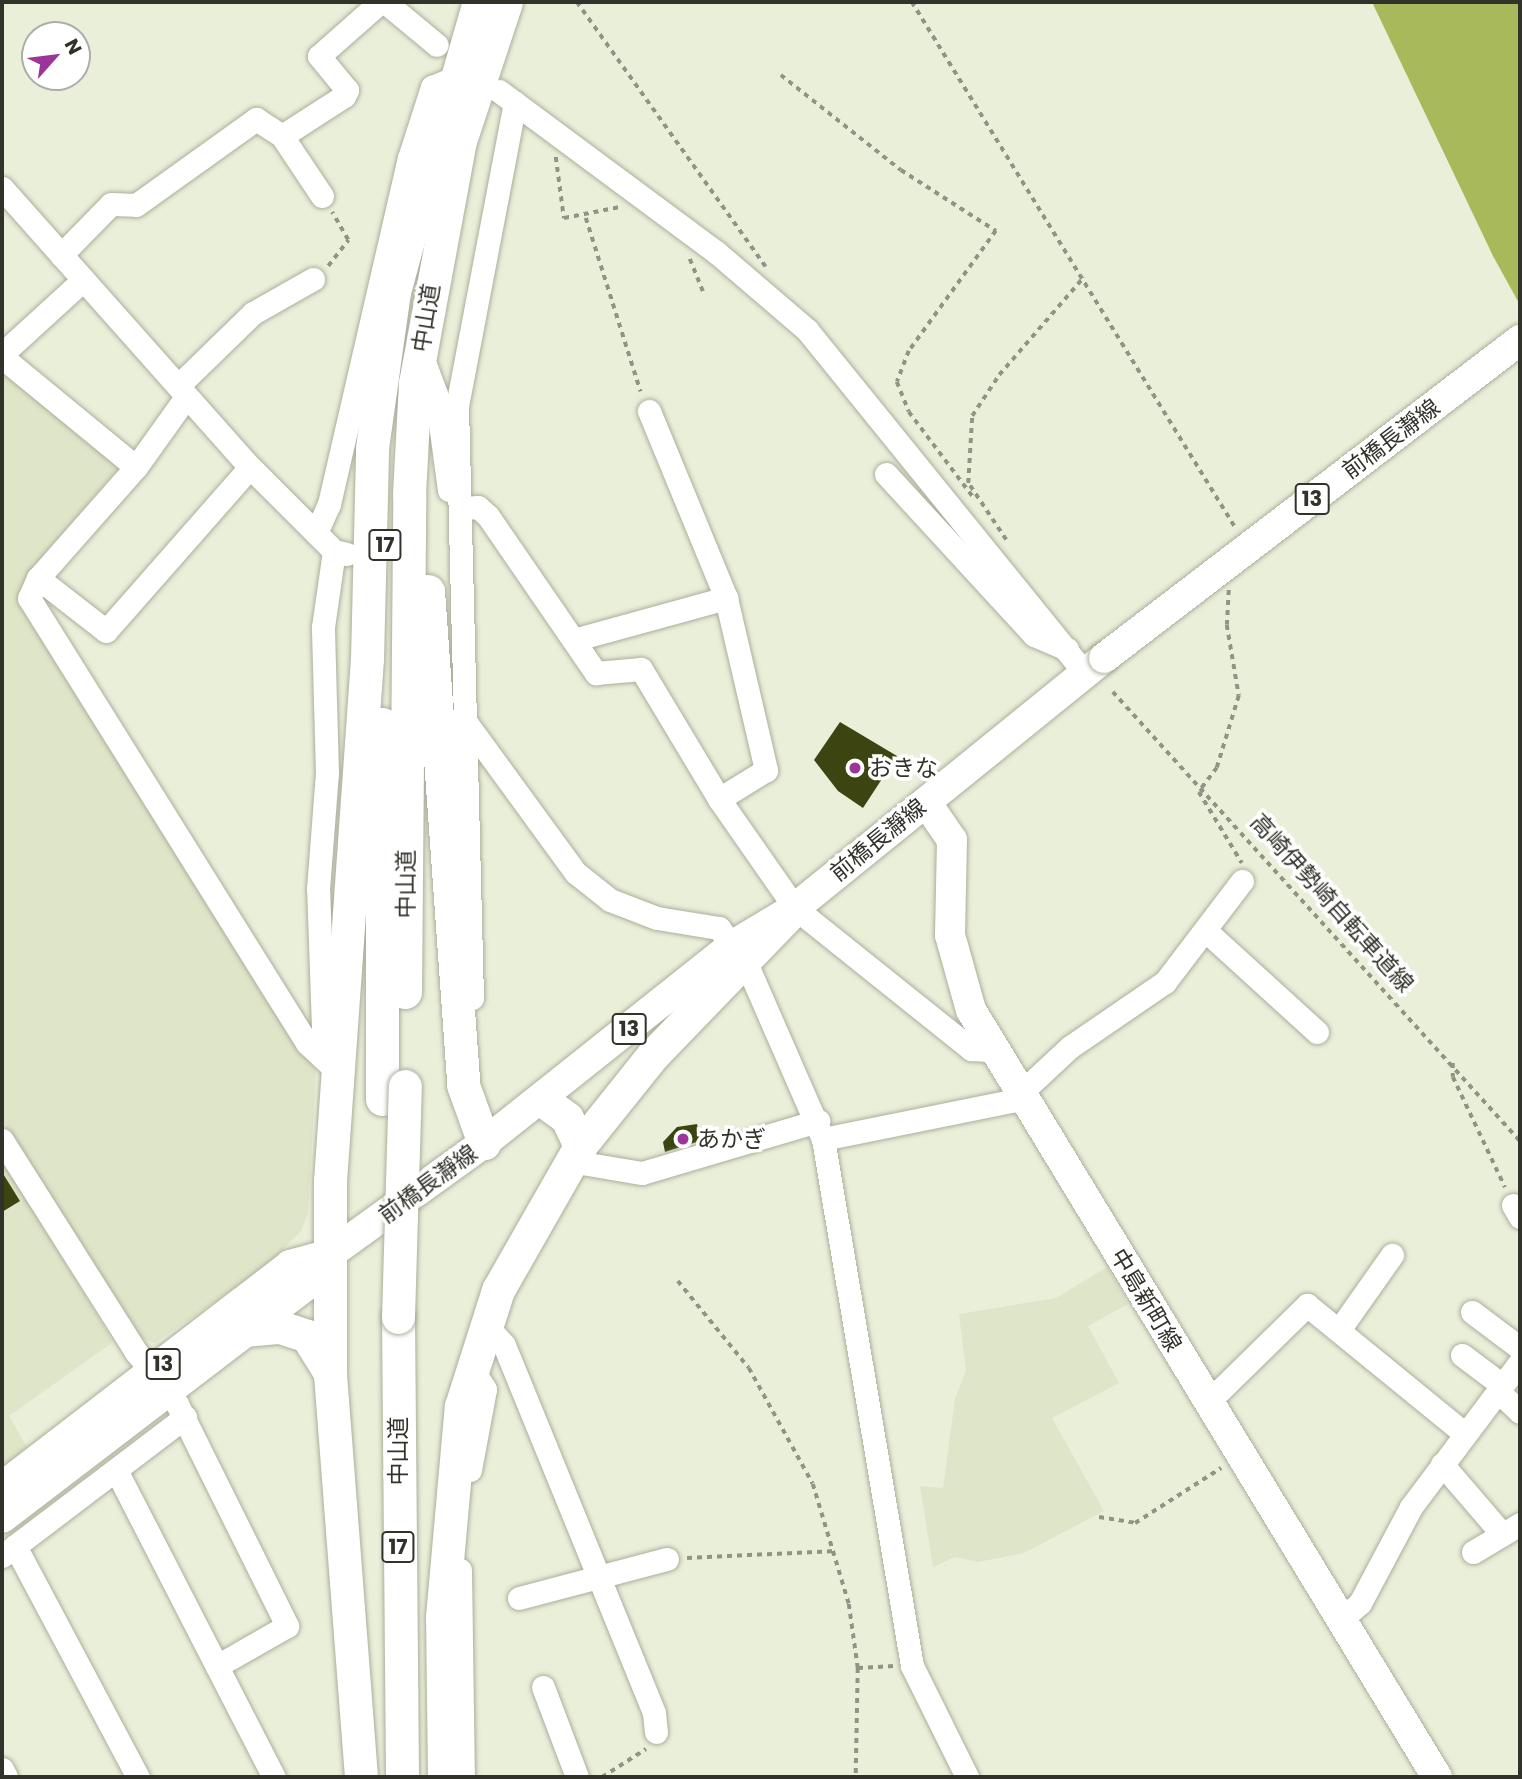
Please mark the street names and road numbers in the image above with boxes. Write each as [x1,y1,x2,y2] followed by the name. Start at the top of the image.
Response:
[407,282,445,354] street label: 中山道
[1337,393,1445,485] street label: 前橋長瀞線
[1294,482,1330,516] road number: 13
[368,528,402,562] road number: 17
[825,793,931,887] street label: 前橋長瀞線
[1245,808,1419,998] street label: 高崎伊勢崎自転車道線
[392,850,420,918] street label: 中山道
[612,1012,646,1046] road number: 13
[373,1139,483,1229] street label: 前橋長瀞線
[1105,1244,1187,1356] street label: 中島新町線
[146,1346,180,1382] road number: 13
[384,1417,412,1485] street label: 中山道
[380,1530,416,1564] road number: 17

